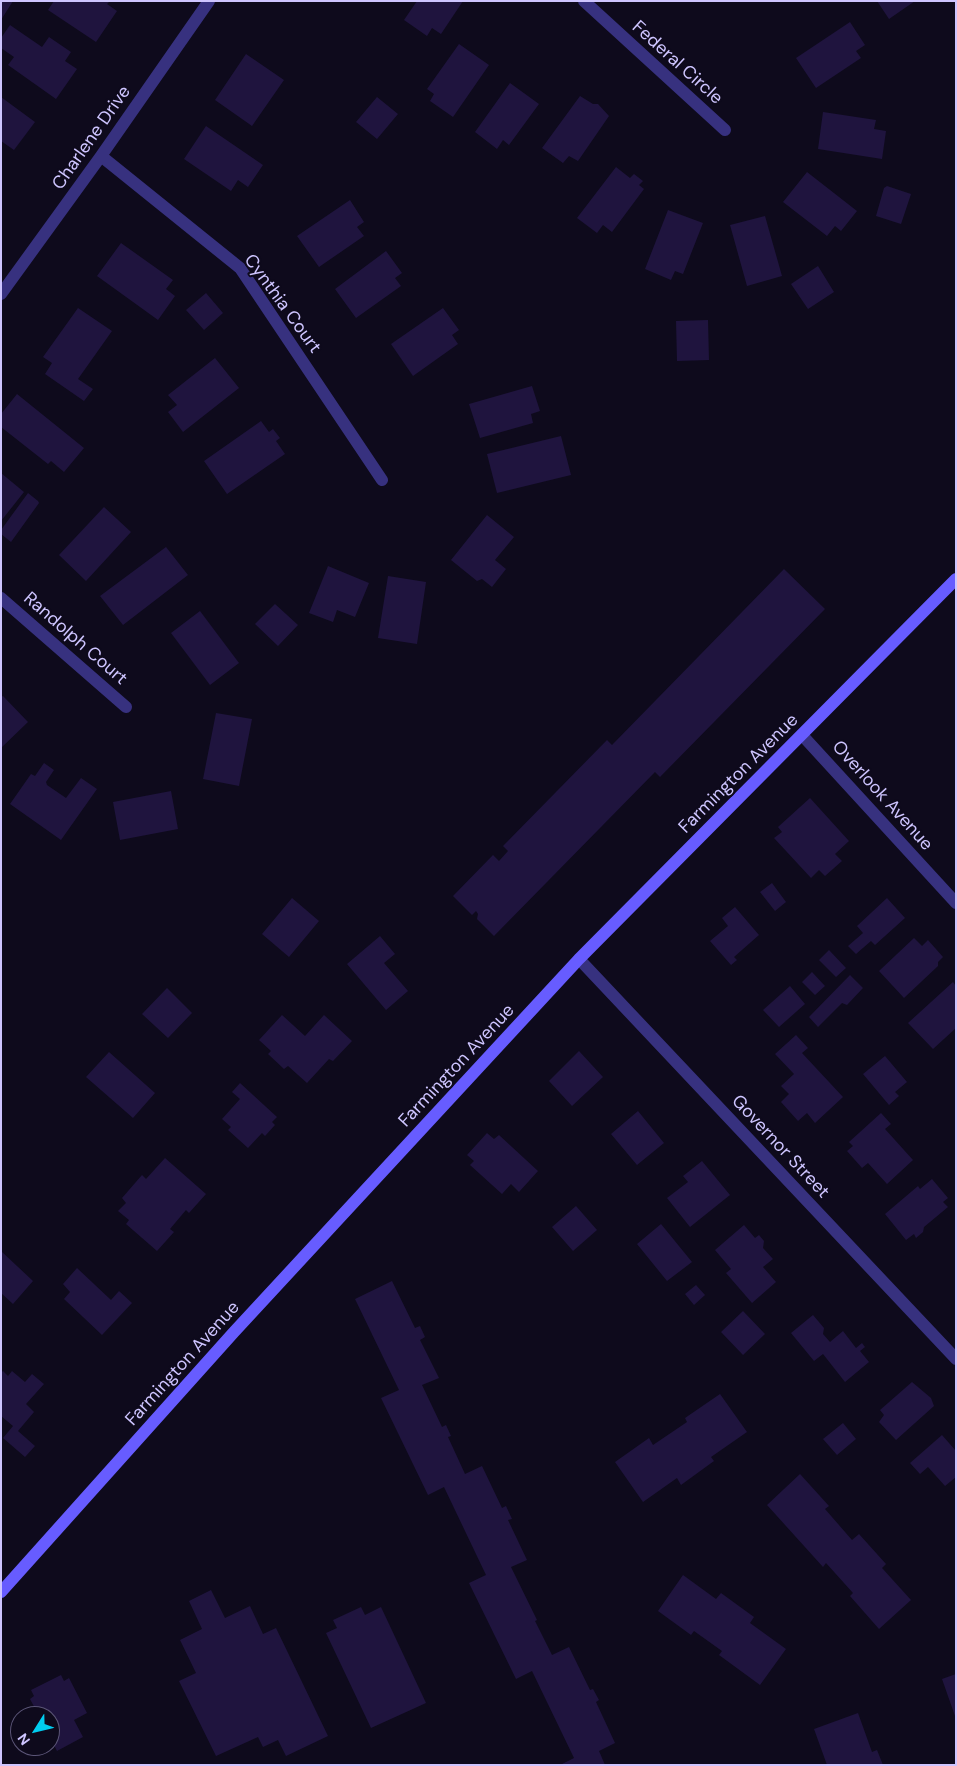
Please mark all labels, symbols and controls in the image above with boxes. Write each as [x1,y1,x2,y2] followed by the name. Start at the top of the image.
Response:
[627,17,727,109] street label: Federal Circle
[48,82,136,194] street label: Charlene Drive
[239,250,325,358] street label: Cynthia Court
[19,588,131,690] street label: Randolph Court
[675,710,803,838] street label: Farmington Avenue
[827,737,937,855] street label: Overlook Avenue
[395,1000,519,1132] street label: Farmington Avenue
[727,1091,833,1203] street label: Governor Street
[121,1297,245,1431] street label: Farmington Avenue
[10,1706,60,1756] north arrow
[13,1730,34,1749] text: N

